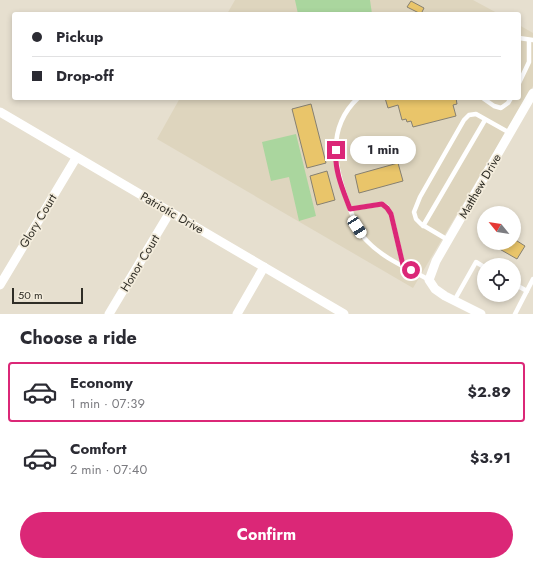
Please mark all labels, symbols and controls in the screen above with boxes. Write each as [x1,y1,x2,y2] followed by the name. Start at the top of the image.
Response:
[56,26,103,48] text: Pickup
[56,65,114,87] text: Drop-off
[350,136,416,164] callout: 1 min
[367,140,399,159] text: 1 min
[327,141,345,159] route end
[454,150,506,222] street label: Matthew Drive
[137,188,207,238] street label: Patriotic Drive
[15,191,61,251] street label: Glory Court
[477,206,521,250] north arrow
[477,206,521,302] map controls
[345,214,369,240] car
[116,231,164,295] street label: Honor Court
[477,258,521,302] button: locate
[402,261,420,279] route start
[12,286,83,305] scale bar
[18,287,43,303] text: 50 m
[20,325,137,351] text: Choose a ride
[70,372,133,394] text: Economy
[22,374,58,410] icon: car
[468,381,511,403] text: $2.89
[70,394,145,413] text: 1 min · 07:39
[70,438,127,460] text: Comfort
[22,440,58,476] icon: car
[470,447,511,469] text: $3.91
[70,460,147,479] text: 2 min · 07:40
[20,512,513,558] button: Confirm

